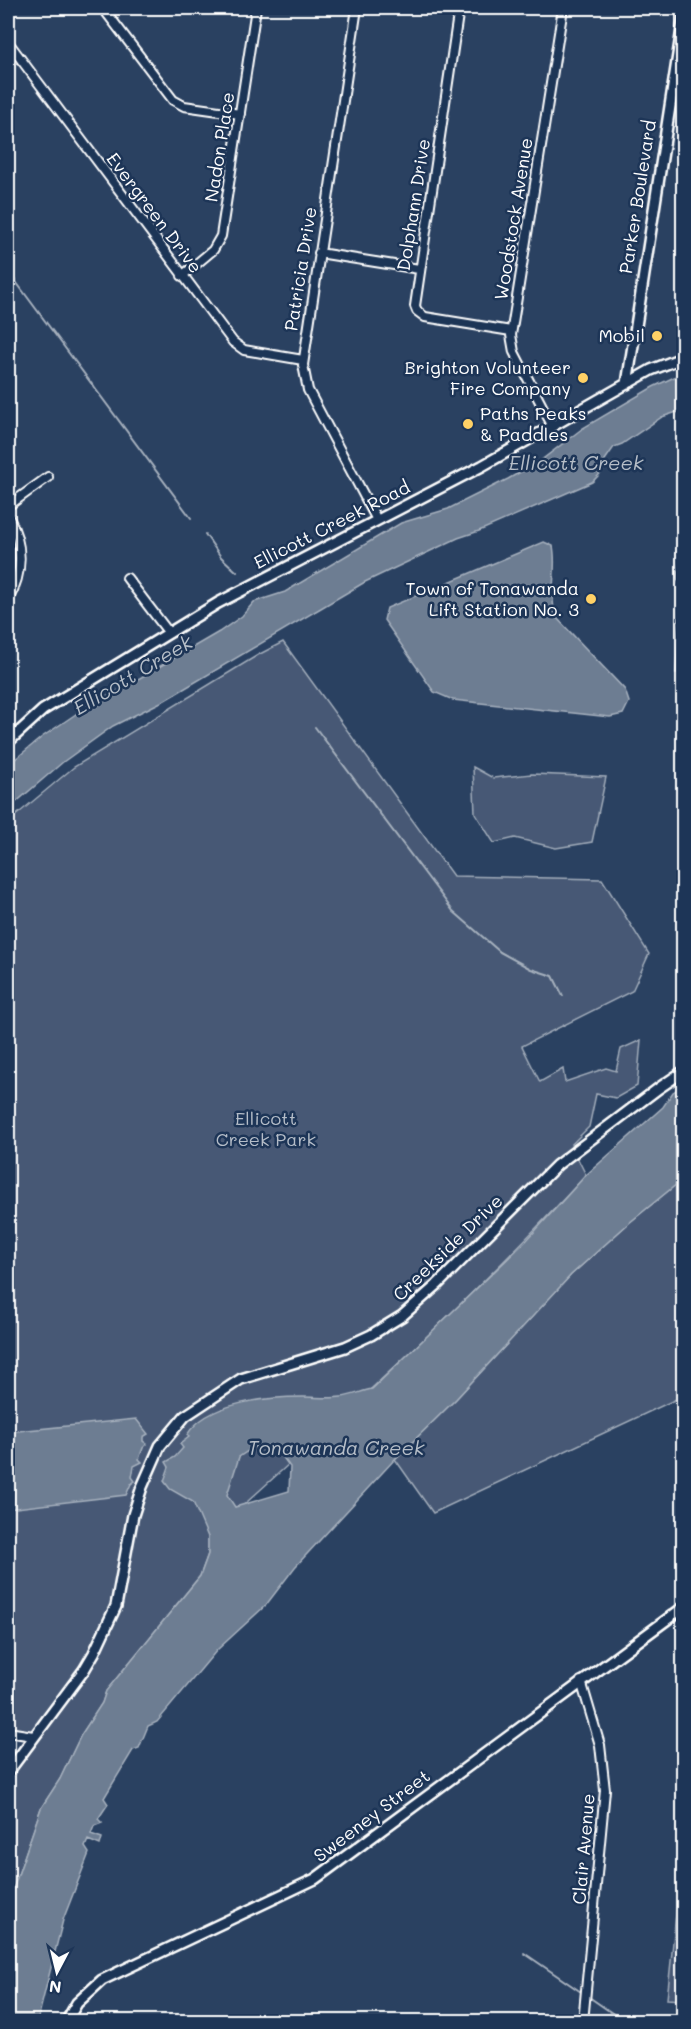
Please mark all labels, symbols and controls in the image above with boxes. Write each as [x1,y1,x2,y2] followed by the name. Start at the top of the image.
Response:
[198,90,240,203] street label: Nadon Place
[613,118,661,275] street label: Parker Boulevard
[488,136,538,302] street label: Woodstock Avenue
[391,137,435,273] street label: Dolphann Drive
[102,147,208,278] street label: Evergreen Drive
[278,205,322,333] street label: Patricia Drive
[598,323,645,347] place label: Mobil
[650,329,664,343] marker: Mobil
[405,355,571,400] place label: Brighton Volunteer Fire Company
[576,371,590,385] marker: Brighton Volunteer Fire Company
[480,401,586,446] place label: Paths Peaks & Paddles
[461,417,475,431] marker: Paths Peaks & Paddles
[509,449,644,475] water label: Ellicott Creek
[249,474,414,574] street label: Ellicott Creek Road
[405,576,579,621] place label: Town of Tonawanda Lift Station No. 3
[584,592,598,606] marker: Town of Tonawanda Lift Station No. 3
[68,628,197,720] water label: Ellicott Creek
[216,1106,316,1151] park label: Ellicott Creek Park
[387,1189,507,1306] street label: Creekside Drive
[248,1434,425,1460] water label: Tonawanda Creek
[308,1764,435,1867] street label: Sweeney Street
[566,1792,600,1905] street label: Clair Avenue
[27,1942,87,2002] north arrow
[48,1976,62,1999] text: N

